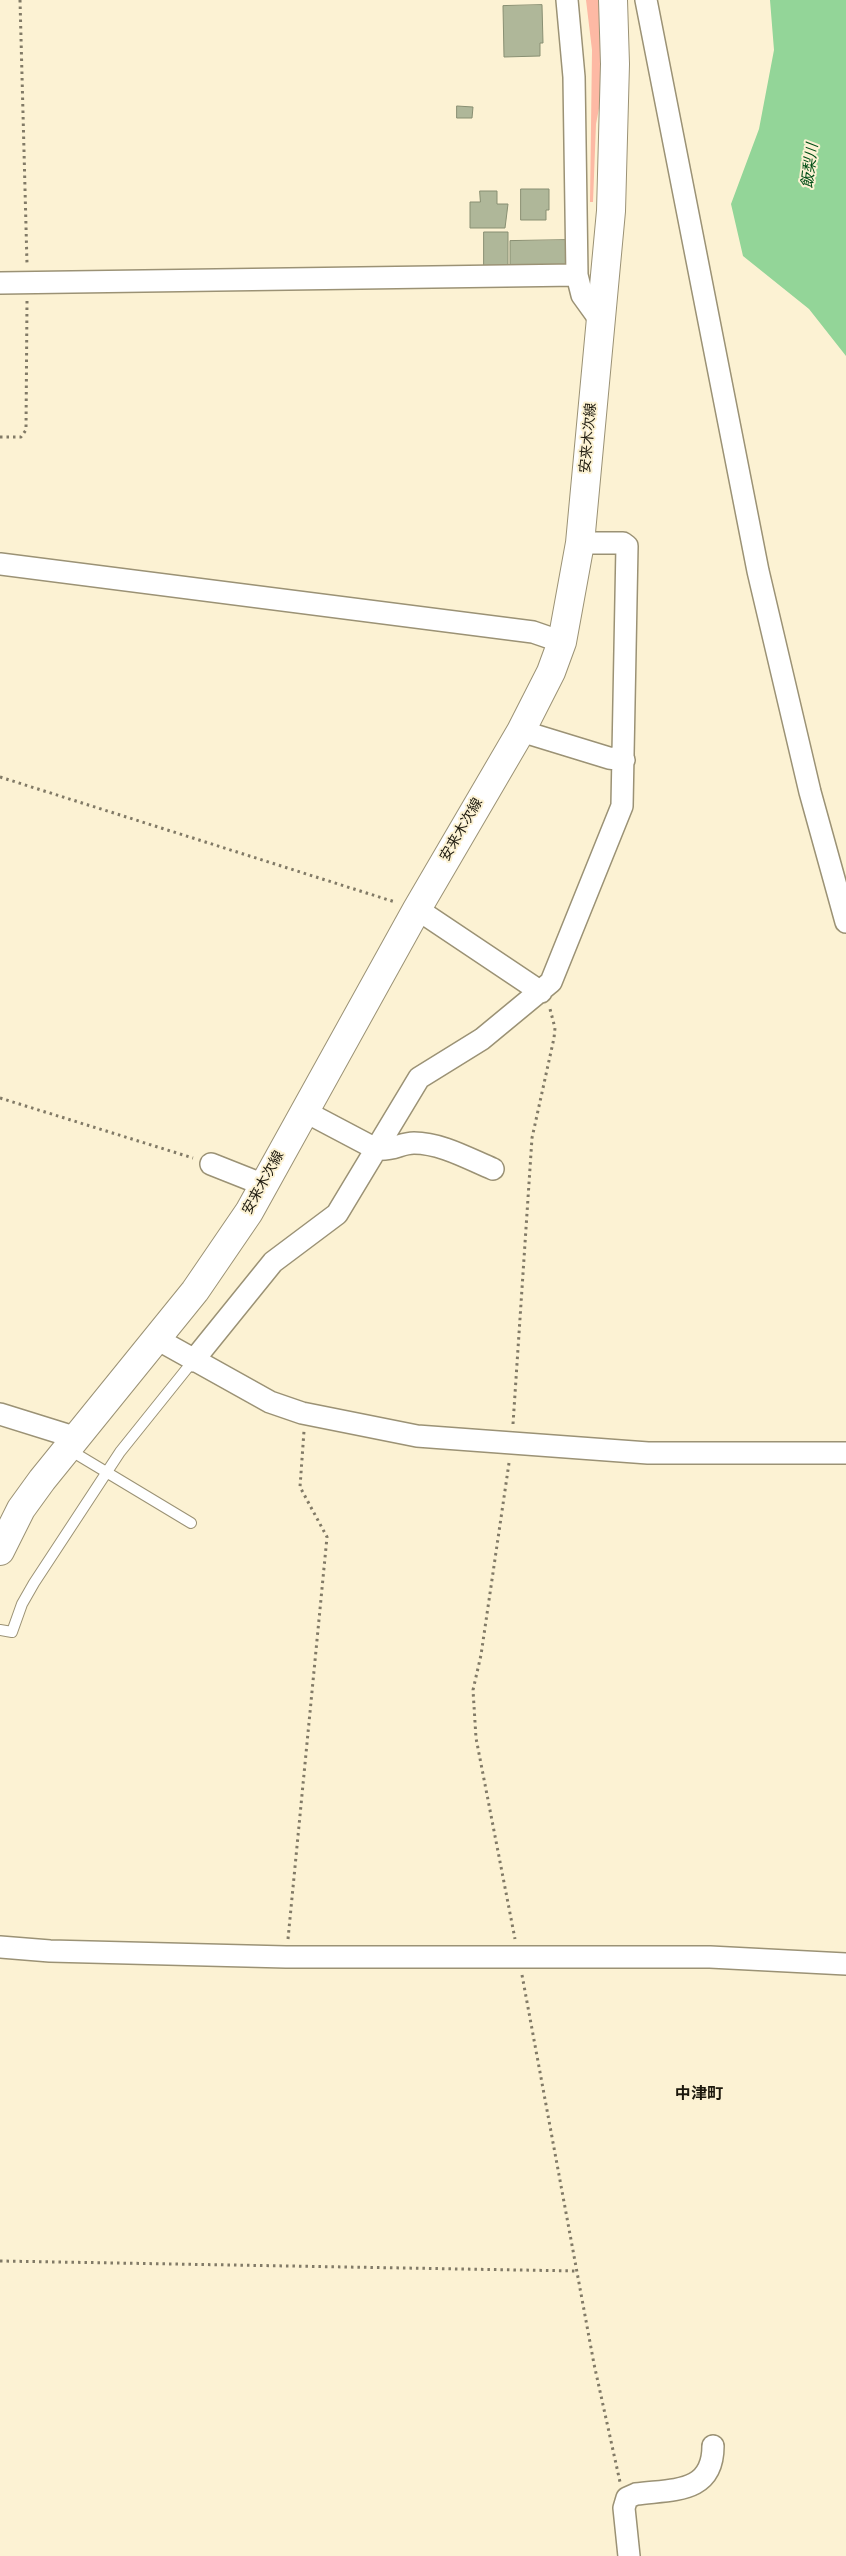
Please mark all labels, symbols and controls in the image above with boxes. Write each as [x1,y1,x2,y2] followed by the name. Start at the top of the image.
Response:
[799,143,823,189] water label: 飯梨川
[578,402,600,474] street label: 安来木次線
[437,795,487,865] street label: 安来木次線
[240,1148,288,1218] street label: 安来木次線
[675,2085,723,2105] district label: 中津町

